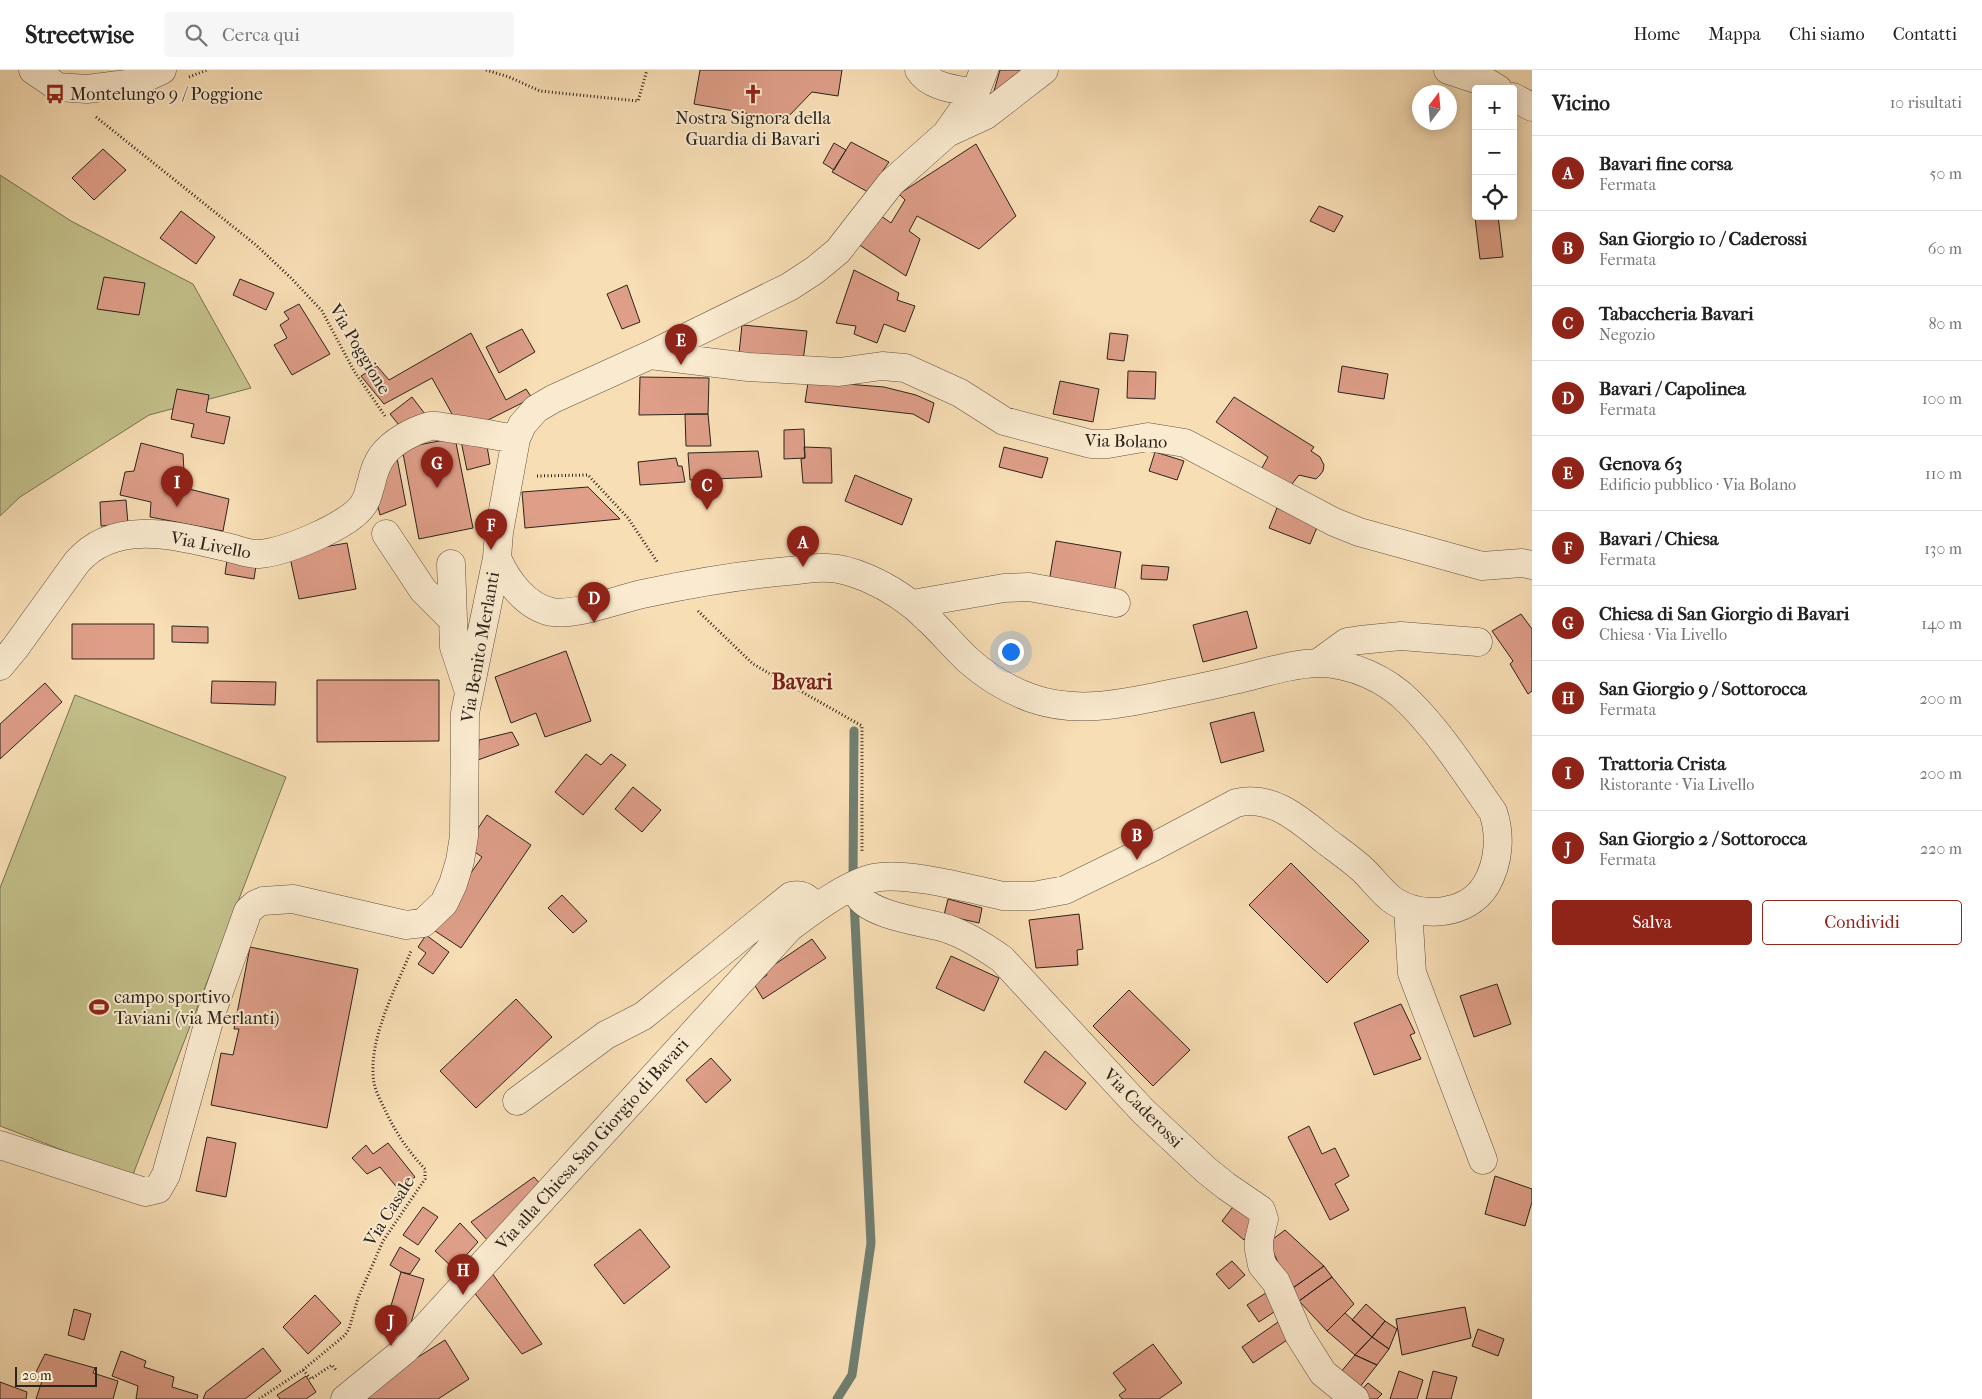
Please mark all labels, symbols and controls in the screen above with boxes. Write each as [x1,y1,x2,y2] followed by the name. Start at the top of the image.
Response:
[164,12,514,57] search box
[25,21,134,49] text: Streetwise
[182,21,210,49] icon: search
[222,24,300,46] text: Cerca qui
[1633,24,1680,45] text: Home
[1708,24,1761,45] text: Mappa
[1789,24,1865,45] text: Chi siamo
[1893,24,1957,45] text: Contatti
[44,83,66,105] bus stop icon: Montelungo 9 / Poggione
[742,83,764,105] church icon: Nostra Signora della Guardia di Bavari
[70,84,263,105] place label: Montelungo 9 / Poggione
[1412,85,1457,130] north arrow
[1472,85,1517,220] map controls
[1472,85,1517,130] button: +
[1552,91,1610,115] text: Vicino
[1890,93,1962,112] text: 10 risultati
[675,108,832,150] place label: Nostra Signora della Guardia di Bavari
[1472,130,1517,175] button: −
[1599,153,1732,175] text: Bavari fine corsa
[1563,164,1573,183] text: A
[1930,164,1962,183] text: 50 m
[1472,175,1517,220] button: locate
[1599,175,1656,194] text: Fermata
[1599,228,1807,250] text: San Giorgio 10 / Caderossi
[1563,239,1573,258] text: B
[1928,239,1962,258] text: 60 m
[1599,250,1656,269] text: Fermata
[324,299,395,398] street label: Via Poggione
[1599,303,1754,325] text: Tabaccheria Bavari
[1563,314,1573,333] text: C
[1928,314,1962,333] text: 80 m
[665,324,697,365] pin: E
[1599,325,1655,344] text: Negozio
[1599,378,1746,400] text: Bavari / Capolinea
[1562,389,1574,408] text: D
[1922,389,1962,408] text: 100 m
[1599,400,1656,419] text: Fermata
[1083,430,1167,453] street label: Via Bolano
[421,447,453,488] pin: G
[1599,453,1682,475] text: Genova 63
[1563,464,1573,483] text: E
[1925,464,1962,483] text: 110 m
[161,466,193,507] pin: I
[691,469,723,510] pin: C
[1599,475,1796,494] text: Edificio pubblico · Via Bolano
[475,509,507,550] pin: F
[787,526,819,567] pin: A
[168,527,253,564] street label: Via Livello
[1599,528,1719,550] text: Bavari / Chiesa
[1564,539,1572,558] text: F
[1924,539,1962,558] text: 130 m
[1599,550,1656,569] text: Fermata
[457,569,504,725] street label: Via Benito Merlanti
[578,582,610,623] pin: D
[1599,603,1849,625] text: Chiesa di San Giorgio di Bavari
[1562,614,1574,633] text: G
[1921,614,1962,633] text: 140 m
[1599,625,1727,644] text: Chiesa · Via Livello
[998,639,1024,665] your location
[772,669,833,695] district label: Bavari
[1599,678,1807,700] text: San Giorgio 9 / Sottorocca
[1562,689,1574,708] text: H
[1919,689,1962,708] text: 200 m
[1599,700,1656,719] text: Fermata
[1599,753,1726,775] text: Trattoria Crista
[1565,764,1571,783] text: I
[1919,764,1962,783] text: 200 m
[1599,775,1754,794] text: Ristorante · Via Livello
[1121,819,1153,860] pin: B
[1599,828,1807,850] text: San Giorgio 2 / Sottorocca
[1565,839,1571,858] text: J
[1920,839,1962,858] text: 220 m
[1599,850,1656,869] text: Fermata
[1552,900,1752,945] button: Salva
[1762,900,1962,945] button: Condividi
[114,987,280,1029] place label: campo sportivo Taviani (via Merlanti)
[88,996,110,1018] sports icon: campo sportivo Taviani (via Merlanti)
[491,1034,694,1255] street label: Via alla Chiesa San Giorgio di Bavari
[1098,1064,1187,1153] street label: Via Caderossi
[359,1172,419,1251] street label: Via Casale
[447,1254,479,1295] pin: H
[375,1305,407,1346] pin: J
[15,1364,98,1387] scale bar
[22,1367,52,1384] text: 20 m

